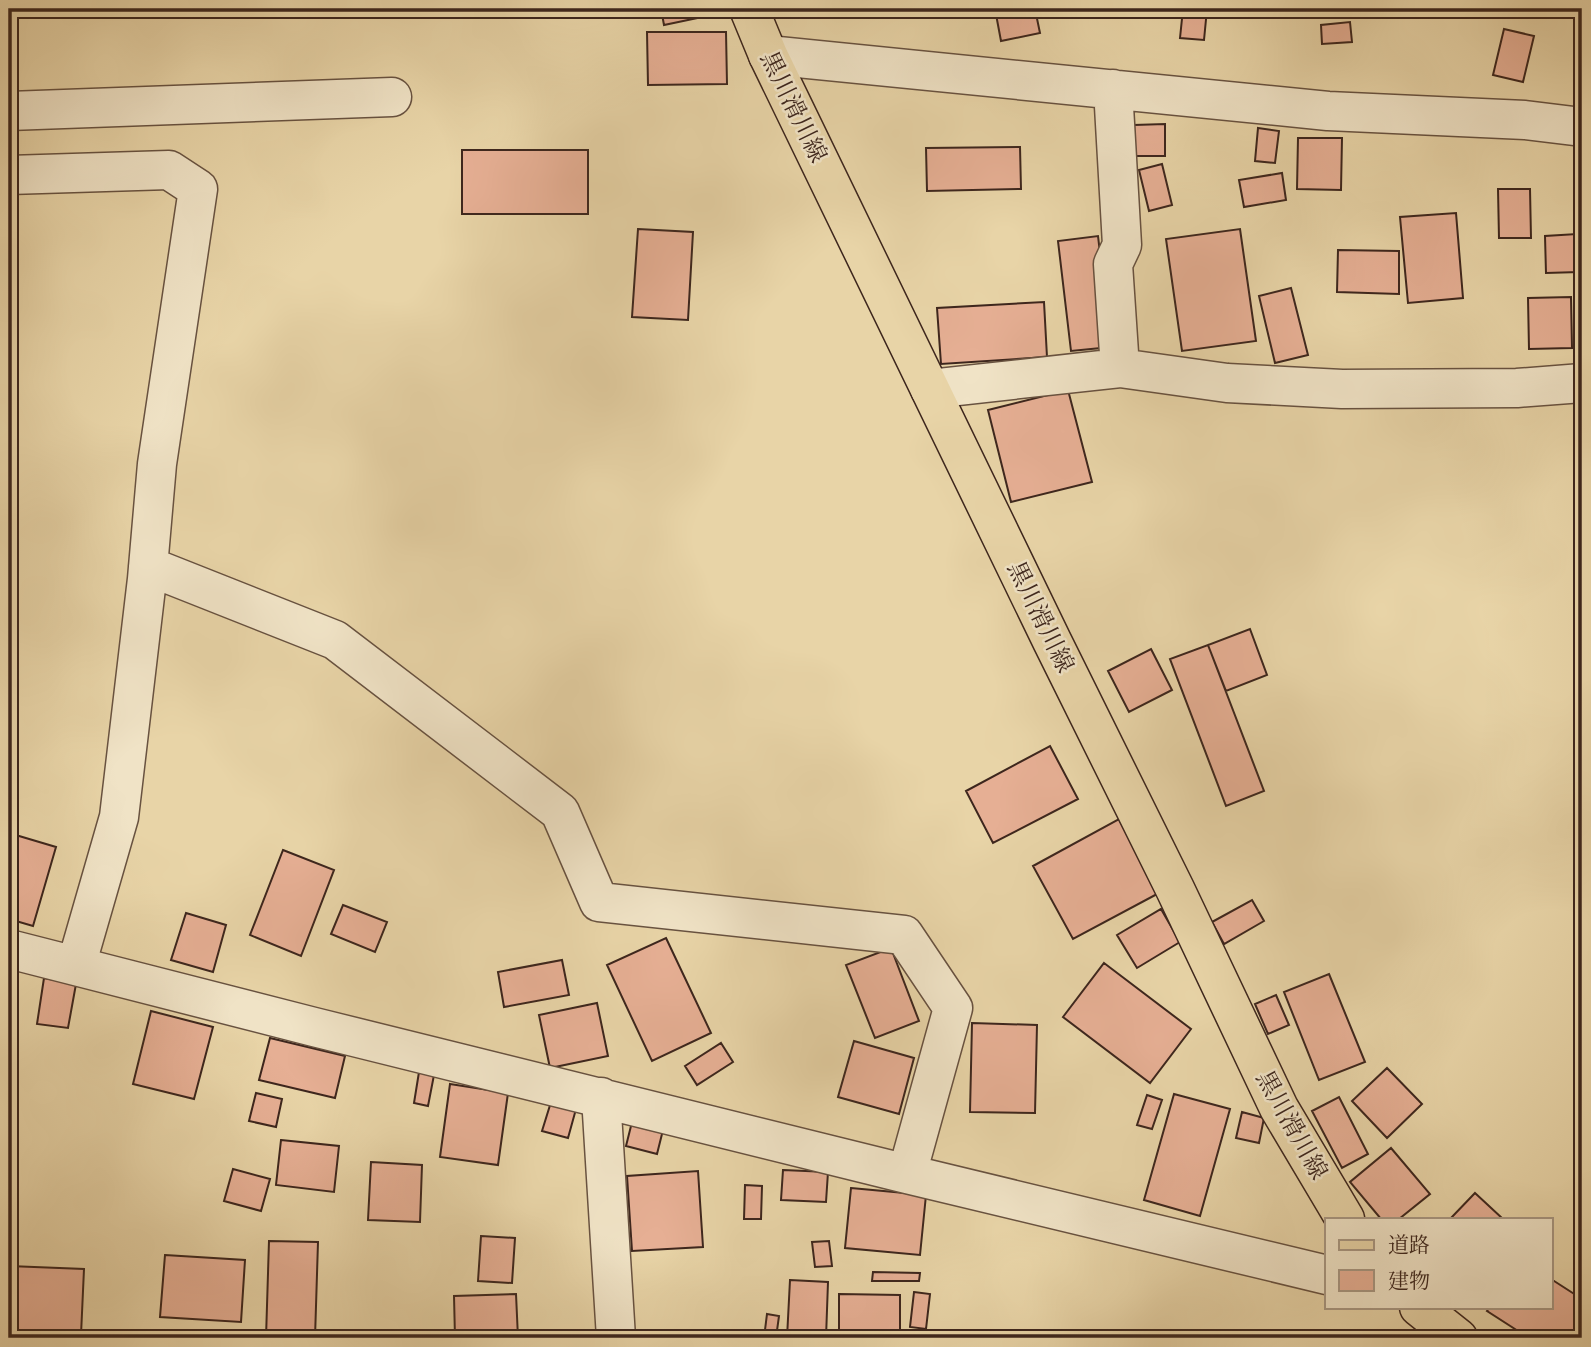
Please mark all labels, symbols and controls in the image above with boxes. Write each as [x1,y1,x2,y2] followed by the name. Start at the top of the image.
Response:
[755,47,832,167] street label: 黒川滑川線
[1002,557,1079,677] street label: 黒川滑川線
[1251,1066,1332,1184] street label: 黒川滑川線
[1325,1218,1552,1308] legend
[1388,1234,1430,1257] text: 道路
[1388,1270,1430,1293] text: 建物

